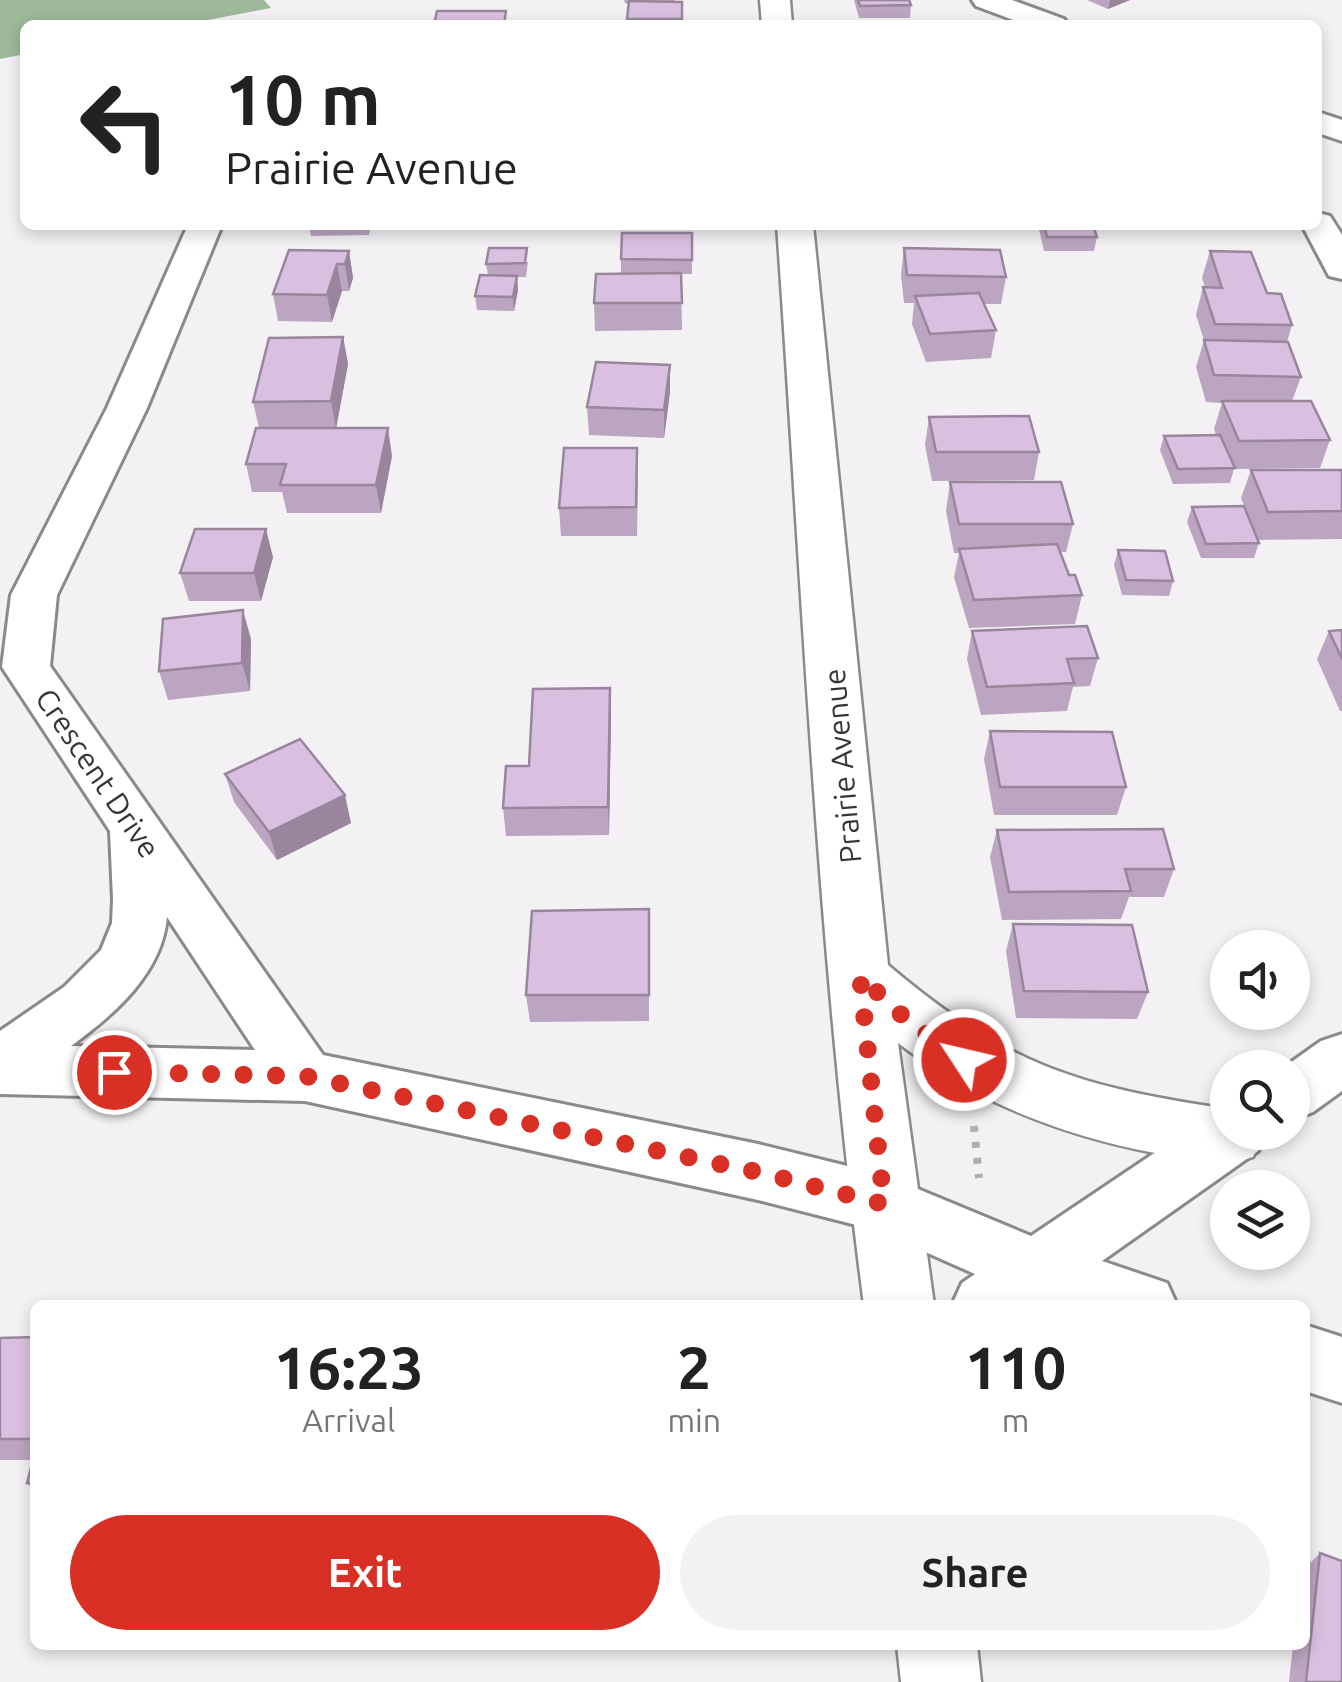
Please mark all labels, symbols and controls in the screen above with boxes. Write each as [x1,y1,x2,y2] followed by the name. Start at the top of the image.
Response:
[60,60,190,190] icon: left
[225,60,381,138] text: 10 m
[225,142,518,193] text: Prairie Avenue
[817,667,867,865] street label: Prairie Avenue
[29,682,167,864] street label: Crescent Drive
[1210,930,1310,1270] map controls
[1210,930,1310,1030] button: sound
[912,1008,1016,1112] position arrow
[72,1030,157,1115] pin
[87,1045,142,1100] icon: arrive
[1210,1050,1310,1150] button: search
[1210,1170,1310,1270] button: layers
[274,1333,424,1400] text: 16:23
[677,1333,711,1400] text: 2
[965,1333,1066,1400] text: 110
[302,1402,395,1438] text: Arrival
[667,1402,721,1438] text: min
[1002,1402,1029,1438] text: m
[70,1515,660,1630] button: Exit
[680,1515,1270,1630] button: Share

